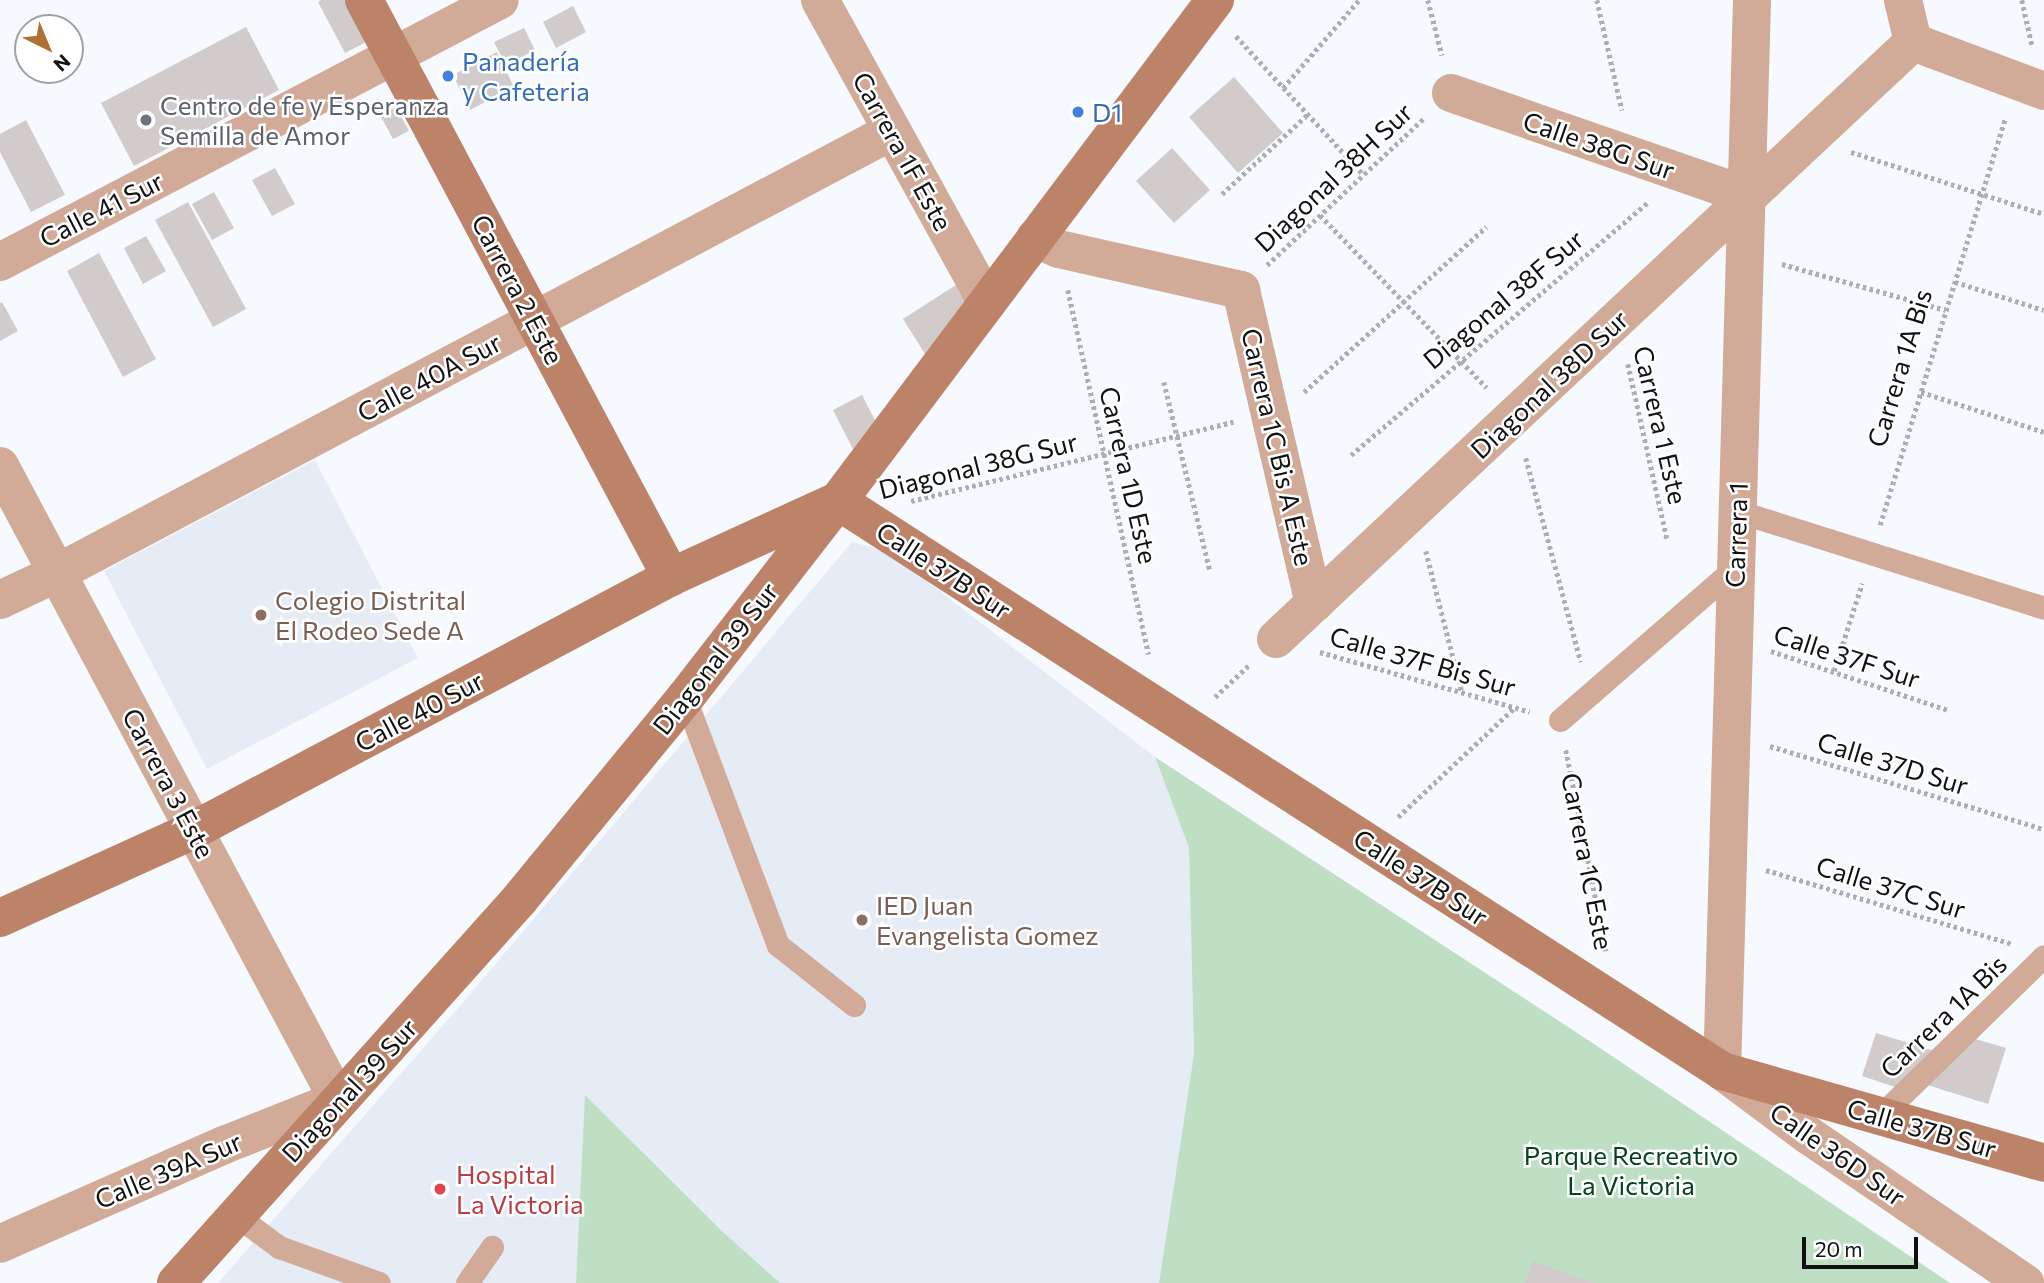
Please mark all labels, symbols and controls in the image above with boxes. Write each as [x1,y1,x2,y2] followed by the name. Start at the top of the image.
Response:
[14,14,84,84] north arrow
[462,45,590,106] place label: Panadería y Cafeteria
[49,50,75,77] text: N
[847,66,959,236] street label: Carrera 1F Este
[440,68,456,84] marker: Panadería y Cafeteria
[160,89,449,150] place label: Centro de fe y Esperanza Semilla de Amor
[1092,96,1122,128] place label: D1
[1248,96,1418,258] street label: Diagonal 38H Sur
[1070,104,1086,120] marker: D1
[1519,105,1679,185] street label: Calle 38G Sur
[138,112,154,128] marker: Centro de fe y Esperanza Semilla de Amor
[34,165,168,253] street label: Calle 41 Sur
[466,209,570,369] street label: Carrera 2 Este
[1417,223,1589,375] street label: Diagonal 38F Sur
[1860,285,1938,451] street label: Carrera 1A Bis
[1464,303,1634,465] street label: Diagonal 38D Sur
[1236,325,1320,569] street label: Carrera 1C Bis A Este
[352,326,506,428] street label: Calle 40A Sur
[1628,343,1694,507] street label: Carrera 1 Este
[1093,383,1165,567] street label: Carrera 1D Este
[875,425,1081,505] street label: Diagonal 38G Sur
[1719,482,1753,588] street label: Carrera 1
[871,515,1017,625] street label: Calle 37B Sur
[646,576,784,740] street label: Diagonal 39 Sur
[275,584,466,646] place label: Colegio Distrital El Rodeo Sede A
[253,607,269,623] marker: Colegio Distrital El Rodeo Sede A
[1770,618,1924,694] street label: Calle 37F Sur
[1326,620,1520,702] street label: Calle 37F Bis Sur
[349,664,489,758] street label: Calle 40 Sur
[116,703,222,863] street label: Carrera 3 Este
[1814,725,1972,801] street label: Calle 37D Sur
[1556,770,1620,952] street label: Carrera 1C Este
[1348,822,1494,932] street label: Calle 37B Sur
[1813,849,1969,925] street label: Calle 37C Sur
[876,889,1098,950] place label: IED Juan Evangelista Gomez
[854,912,870,928] marker: IED Juan Evangelista Gomez
[1873,948,2013,1084] street label: Carrera 1A Bis
[275,1012,423,1168] street label: Diagonal 39 Sur
[1844,1092,2000,1164] street label: Calle 37B Sur
[1764,1096,1912,1212] street label: Calle 36D Sur
[90,1125,246,1215] street label: Calle 39A Sur
[1524,1139,1738,1200] park label: Parque Recreativo La Victoria
[456,1158,584,1220] place label: Hospital La Victoria
[430,1179,450,1199] marker: Hospital La Victoria
[1806,1224,1922,1268] scale bar
[1815,1236,1863,1261] text: 20 m

